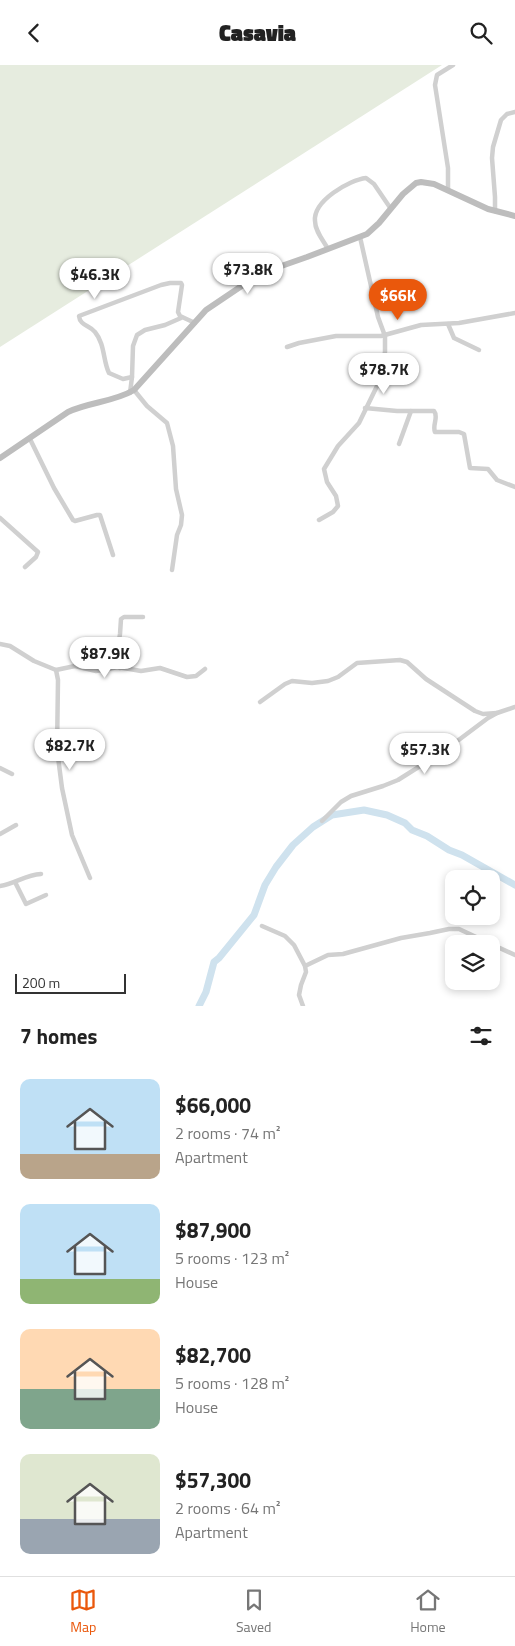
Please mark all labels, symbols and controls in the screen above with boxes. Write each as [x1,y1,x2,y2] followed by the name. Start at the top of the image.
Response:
[219,16,296,50] text: Casavia
[20,19,48,47] icon: back
[467,19,495,47] icon: search
[207,253,289,295] pin: $73.8K
[54,257,136,300] pin: $46.3K
[223,257,273,281] text: $73.8K
[70,262,120,286] text: $46.3K
[368,279,428,321] pin: $66K
[380,283,416,307] text: $66K
[343,353,425,395] pin: $78.7K
[359,357,409,381] text: $78.7K
[64,637,146,679] pin: $87.9K
[80,641,130,665] text: $87.9K
[29,729,111,771] pin: $82.7K
[45,733,95,757] text: $82.7K
[384,733,466,775] pin: $57.3K
[400,737,450,761] text: $57.3K
[445,870,500,990] map controls
[445,870,500,925] button: locate
[445,935,500,990] button: layers
[15,971,126,994] scale bar
[22,972,60,993] text: 200 m
[20,1020,97,1052] text: 7 homes
[467,1022,495,1050] icon: filters
[175,1089,251,1121] text: $66,000
[60,1099,120,1159] icon: home
[175,1121,280,1145] text: 2 rooms · 74 m²
[175,1145,248,1169] text: Apartment
[175,1214,251,1246] text: $87,900
[60,1224,120,1284] icon: home
[175,1246,289,1270] text: 5 rooms · 123 m²
[175,1270,218,1294] text: House
[175,1339,251,1371] text: $82,700
[60,1349,120,1409] icon: home
[175,1371,289,1395] text: 5 rooms · 128 m²
[175,1395,218,1419] text: House
[175,1464,251,1496] text: $57,300
[60,1474,120,1534] icon: home
[175,1496,280,1520] text: 2 rooms · 64 m²
[175,1520,248,1544] text: Apartment
[69,1586,97,1637] tab: Map
[236,1586,272,1637] tab: Saved
[410,1586,446,1637] tab: Home

